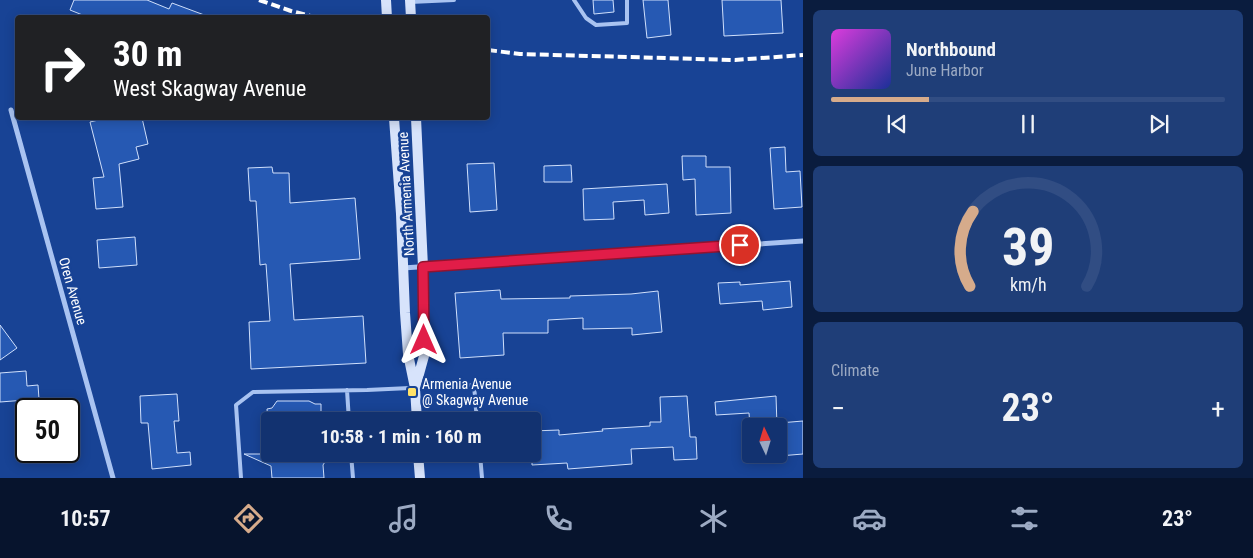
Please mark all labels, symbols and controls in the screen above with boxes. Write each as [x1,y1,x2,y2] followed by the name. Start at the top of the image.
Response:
[113,34,182,75] text: 30 m
[30,35,95,100] icon: right
[906,38,996,61] text: Northbound
[906,61,984,80] text: June Harbor
[113,76,306,101] text: West Skagway Avenue
[883,110,911,138] icon: previous
[1014,110,1042,138] icon: pause
[1145,110,1173,138] icon: next
[395,131,417,256] street label: North Armenia Avenue
[1002,217,1054,278] text: 39
[719,224,761,266] pin
[726,231,754,259] icon: arrive
[56,255,90,327] street label: Oren Avenue
[1010,274,1046,295] text: km/h
[397,313,449,365] position arrow
[831,361,879,380] text: Climate
[422,376,529,408] place label: Armenia Avenue @ Skagway Avenue
[406,386,418,398] marker: Armenia Avenue @ Skagway Avenue
[1001,386,1055,430] text: 23°
[831,392,845,425] text: −
[1211,392,1225,425] text: +
[15,398,80,463] speed limit sign: 50
[742,418,788,462] north arrow
[742,418,787,463] map controls
[320,425,482,448] text: 10:58 · 1 min · 160 m
[231,501,266,536] icon: directions
[386,501,421,536] icon: music
[541,501,576,536] icon: phone
[696,501,731,536] icon: climate
[852,501,887,536] icon: car
[1007,501,1042,536] icon: filters
[60,506,111,531] text: 10:57
[1162,506,1193,531] text: 23°

